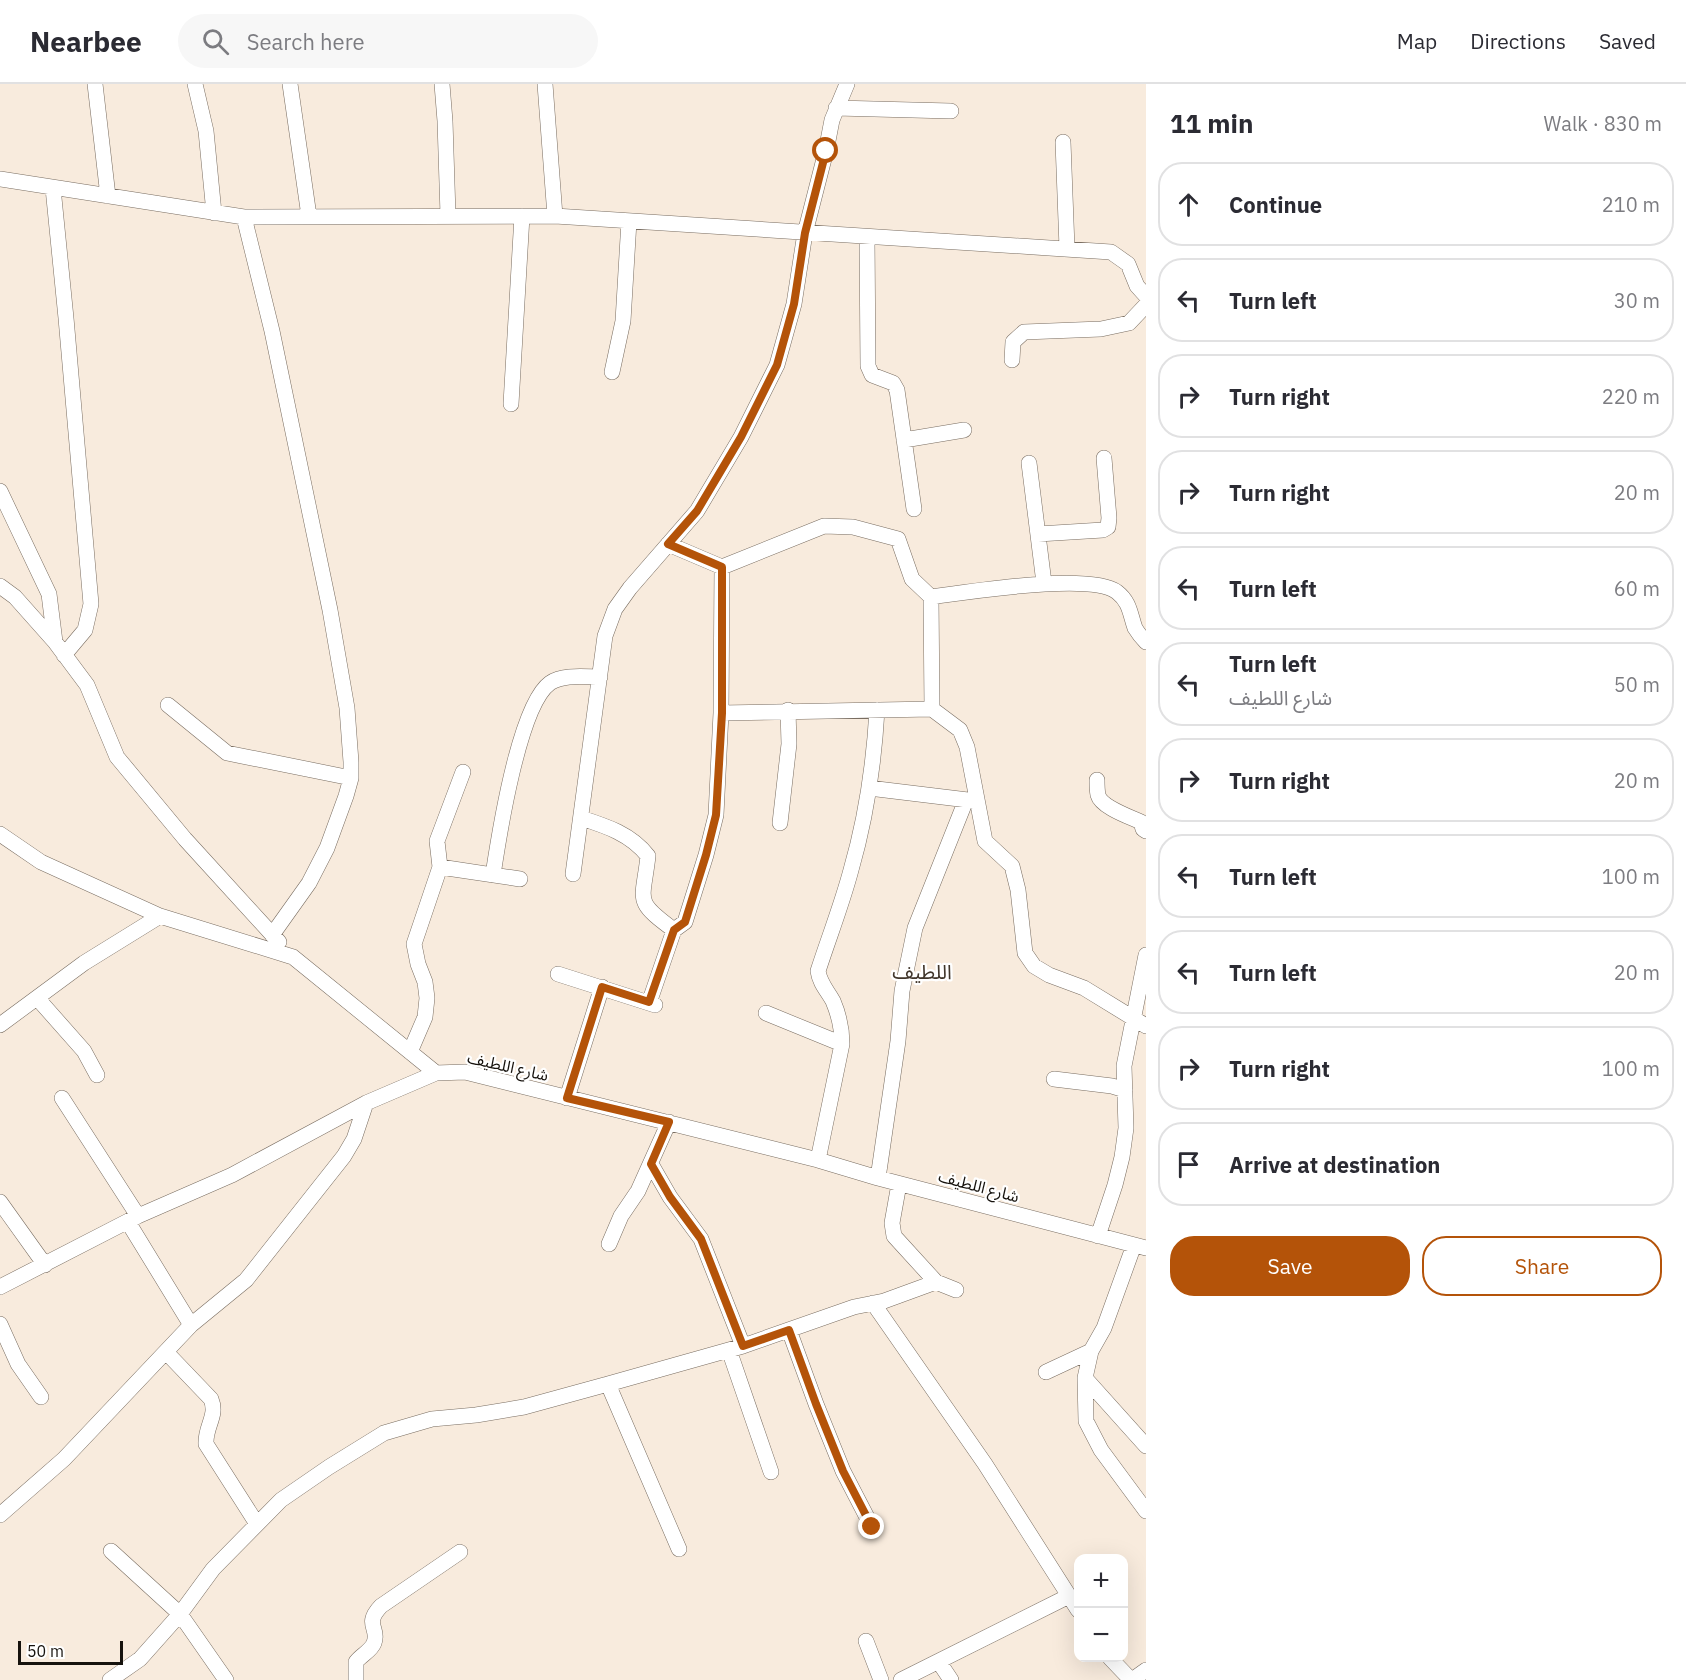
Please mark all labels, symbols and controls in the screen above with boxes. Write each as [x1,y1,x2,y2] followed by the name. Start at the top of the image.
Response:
[178,14,598,68] search box
[30,23,142,60] text: Nearbee
[199,25,232,58] icon: search
[247,27,365,56] text: Search here
[1397,27,1437,55] text: Map
[1470,27,1566,55] text: Directions
[1599,27,1656,55] text: Saved
[1170,106,1254,140] text: 11 min
[1544,110,1662,137] text: Walk · 830 m
[812,137,838,163] route start
[1172,188,1205,221] icon: ahead
[1229,190,1322,219] text: Continue
[1602,191,1660,218] text: 210 m
[1172,284,1205,317] icon: left
[1229,286,1317,315] text: Turn left
[1614,287,1660,314] text: 30 m
[1172,380,1205,413] icon: right
[1229,382,1330,411] text: Turn right
[1602,383,1660,410] text: 220 m
[1172,476,1205,509] icon: right
[1229,478,1330,507] text: Turn right
[1614,479,1660,506] text: 20 m
[1172,572,1205,605] icon: left
[1229,574,1317,603] text: Turn left
[1614,575,1660,602] text: 60 m
[1229,649,1317,678] text: Turn left
[1172,668,1205,701] icon: left
[1614,671,1660,698] text: 50 m
[1229,684,1332,711] text: شارع اللطيف
[1172,764,1205,797] icon: right
[1229,766,1330,795] text: Turn right
[1614,767,1660,794] text: 20 m
[1172,860,1205,893] icon: left
[1229,862,1317,891] text: Turn left
[1602,863,1660,890] text: 100 m
[1172,956,1205,989] icon: left
[892,958,952,985] district label: اللطيف
[1229,958,1317,987] text: Turn left
[1614,959,1660,986] text: 20 m
[465,1047,551,1088] street label: شارع اللطيف
[1172,1052,1205,1085] icon: right
[1229,1054,1330,1083] text: Turn right
[1602,1055,1660,1082] text: 100 m
[1172,1148,1205,1181] icon: arrive
[1229,1150,1440,1179] text: Arrive at destination
[936,1166,1021,1209] street label: شارع اللطيف
[1170,1236,1410,1296] button: Save
[1422,1236,1662,1296] button: Share
[858,1513,884,1539] route end
[1074,1554,1128,1662] map controls
[1074,1554,1128,1608] button: +
[1074,1608,1128,1662] button: −
[18,1638,123,1666] scale bar
[27,1641,64,1661] text: 50 m

